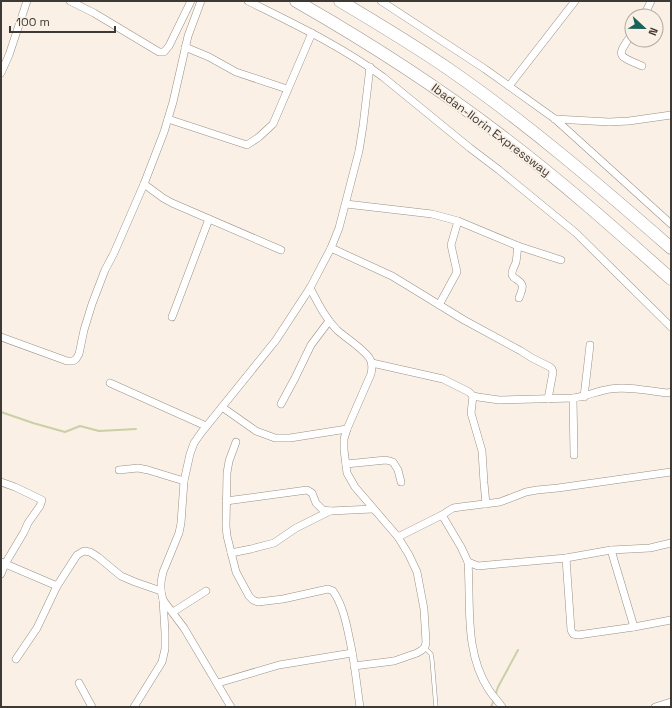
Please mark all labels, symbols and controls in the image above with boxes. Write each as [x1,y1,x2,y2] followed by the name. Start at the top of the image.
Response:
[10,8,115,34] scale bar
[624,8,664,48] north arrow
[16,14,50,30] text: 100 m
[645,26,661,38] text: N
[428,80,554,180] street label: Ibadan-Ilorin Expressway

